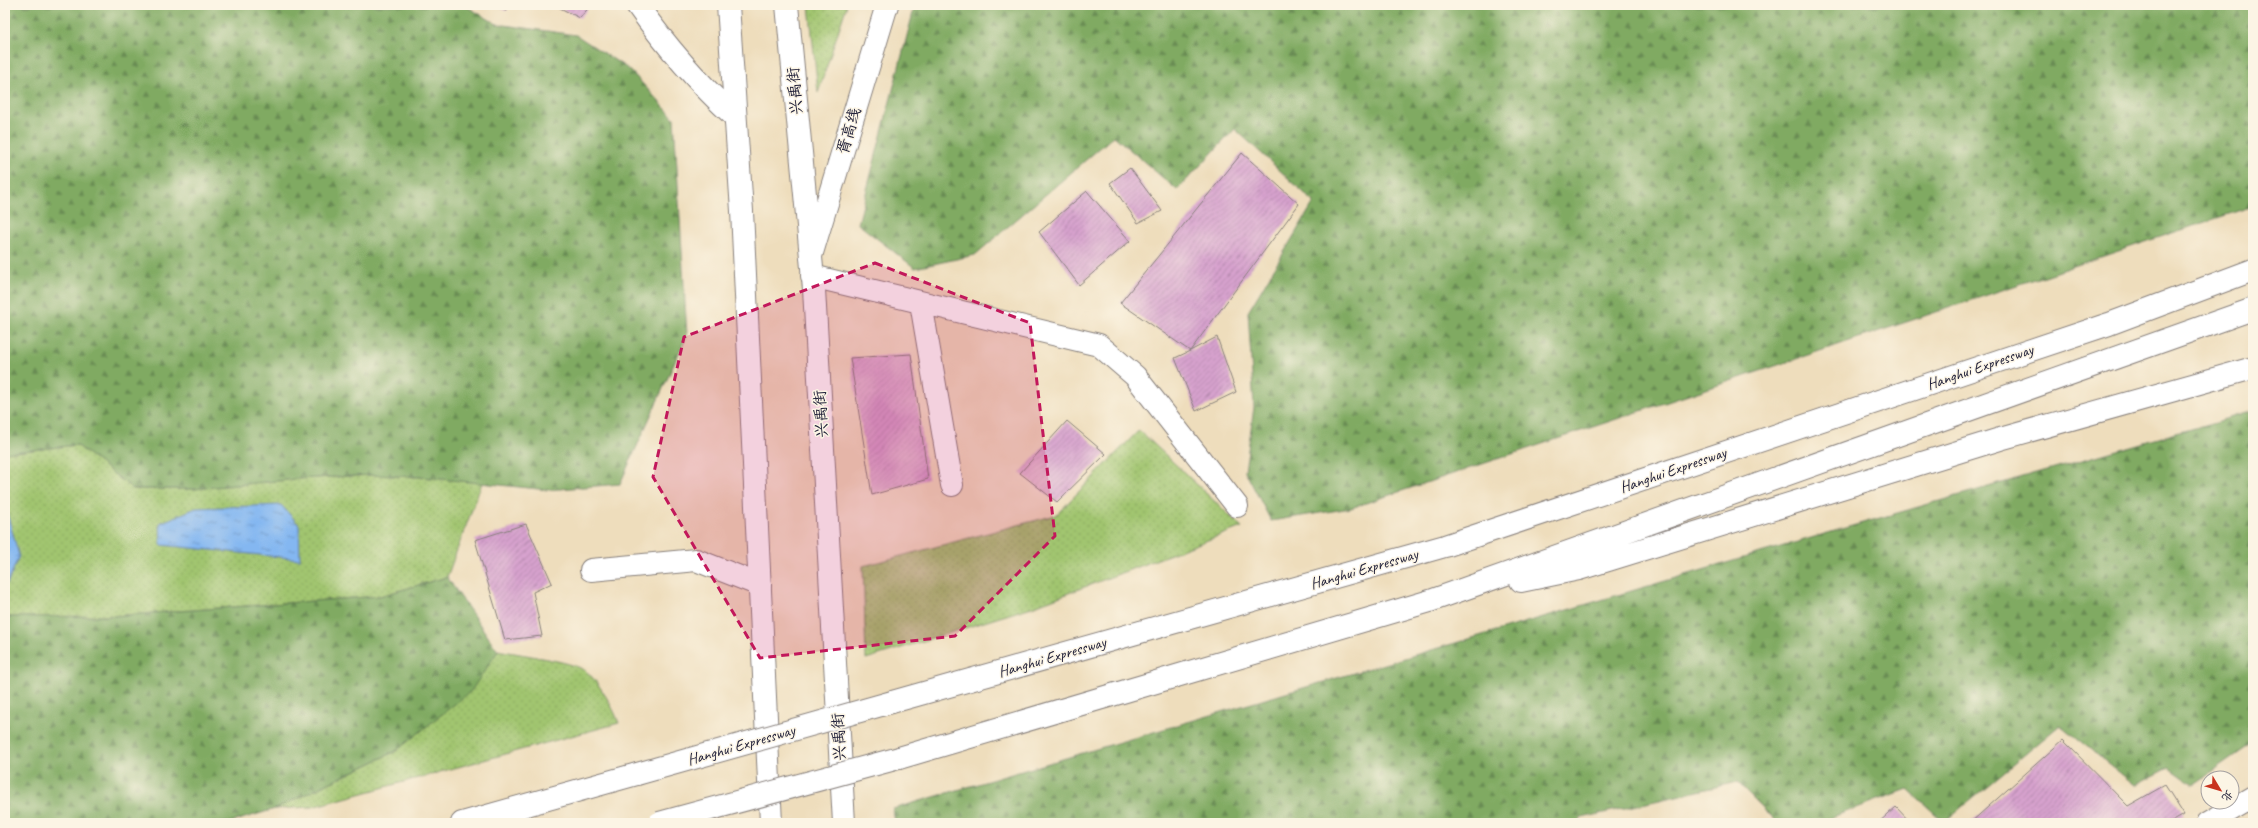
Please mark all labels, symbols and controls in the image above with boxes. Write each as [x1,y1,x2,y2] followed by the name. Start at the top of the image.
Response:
[783,66,807,116] street label: 兴禹街
[832,105,866,157] street label: 胥高线
[1924,339,2037,395] street label: Hanghui Expressway
[810,390,832,438] street label: 兴禹街
[1617,442,1730,498] street label: Hanghui Expressway
[1308,544,1422,594] street label: Hanghui Expressway
[996,632,1110,682] street label: Hanghui Expressway
[828,713,850,761] street label: 兴禹街
[685,720,799,770] street label: Hanghui Expressway
[2200,770,2240,810] north arrow
[2219,788,2237,805] text: 北

